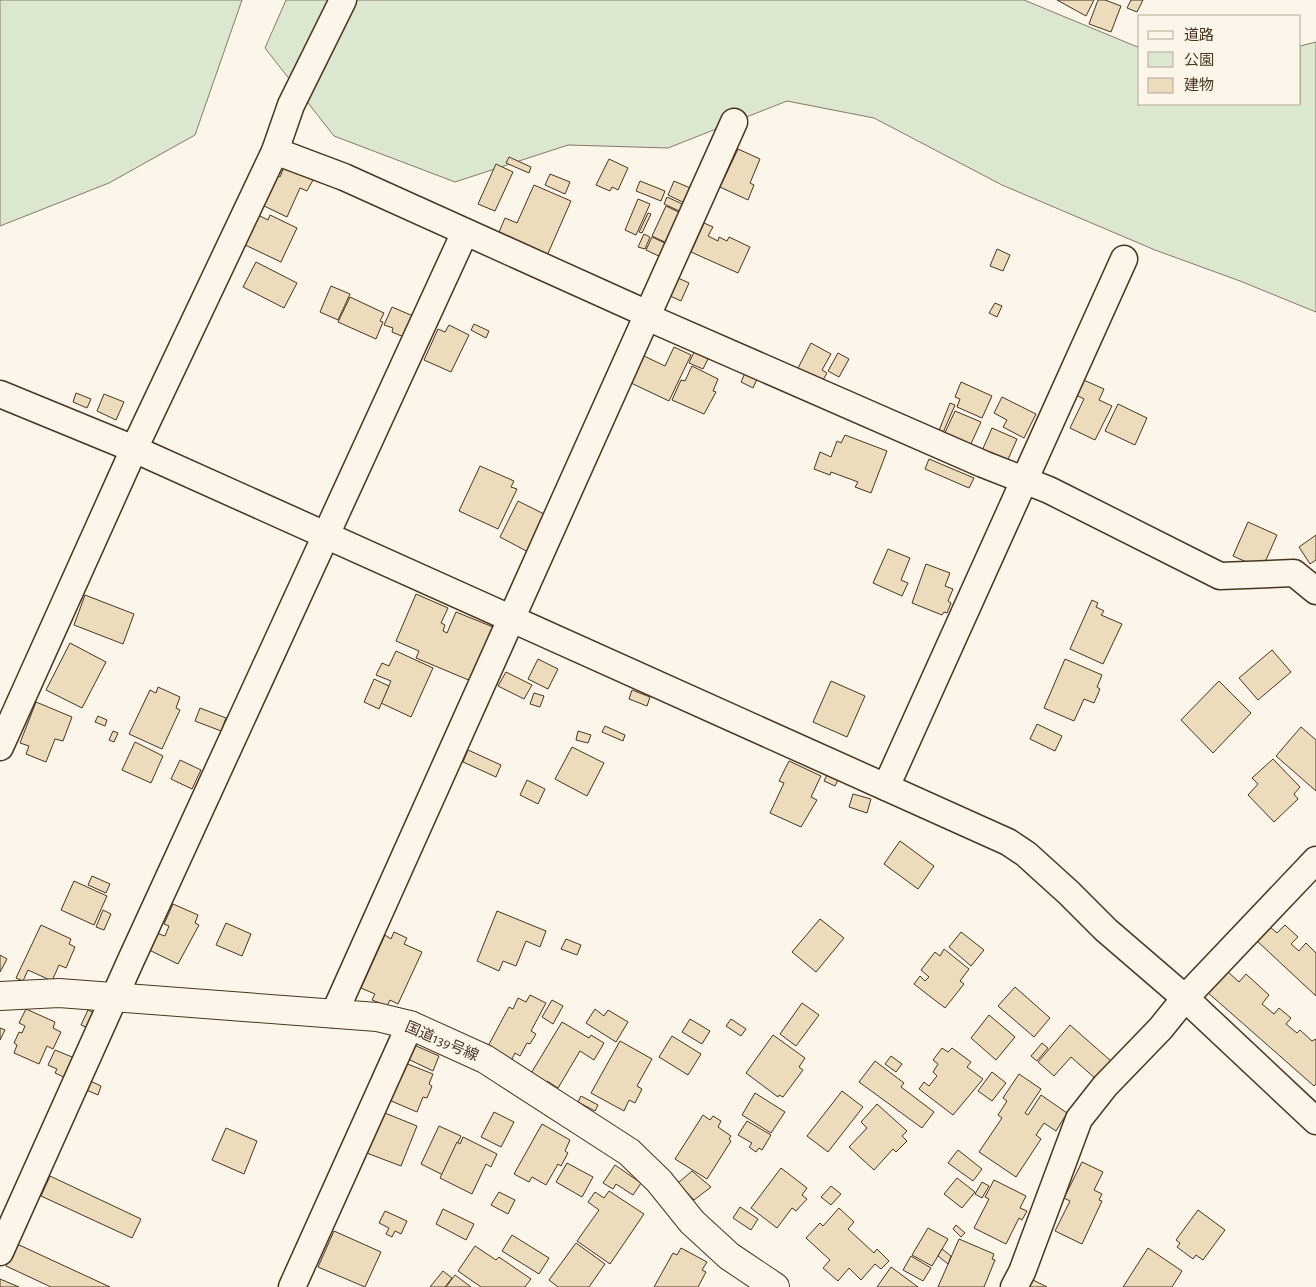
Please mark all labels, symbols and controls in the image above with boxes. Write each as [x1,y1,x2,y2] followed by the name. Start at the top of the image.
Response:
[1138,15,1301,105] legend
[1184,27,1214,43] text: 道路
[1184,52,1214,68] text: 公園
[1184,77,1214,93] text: 建物
[403,1018,481,1064] street label: 国道139号線

